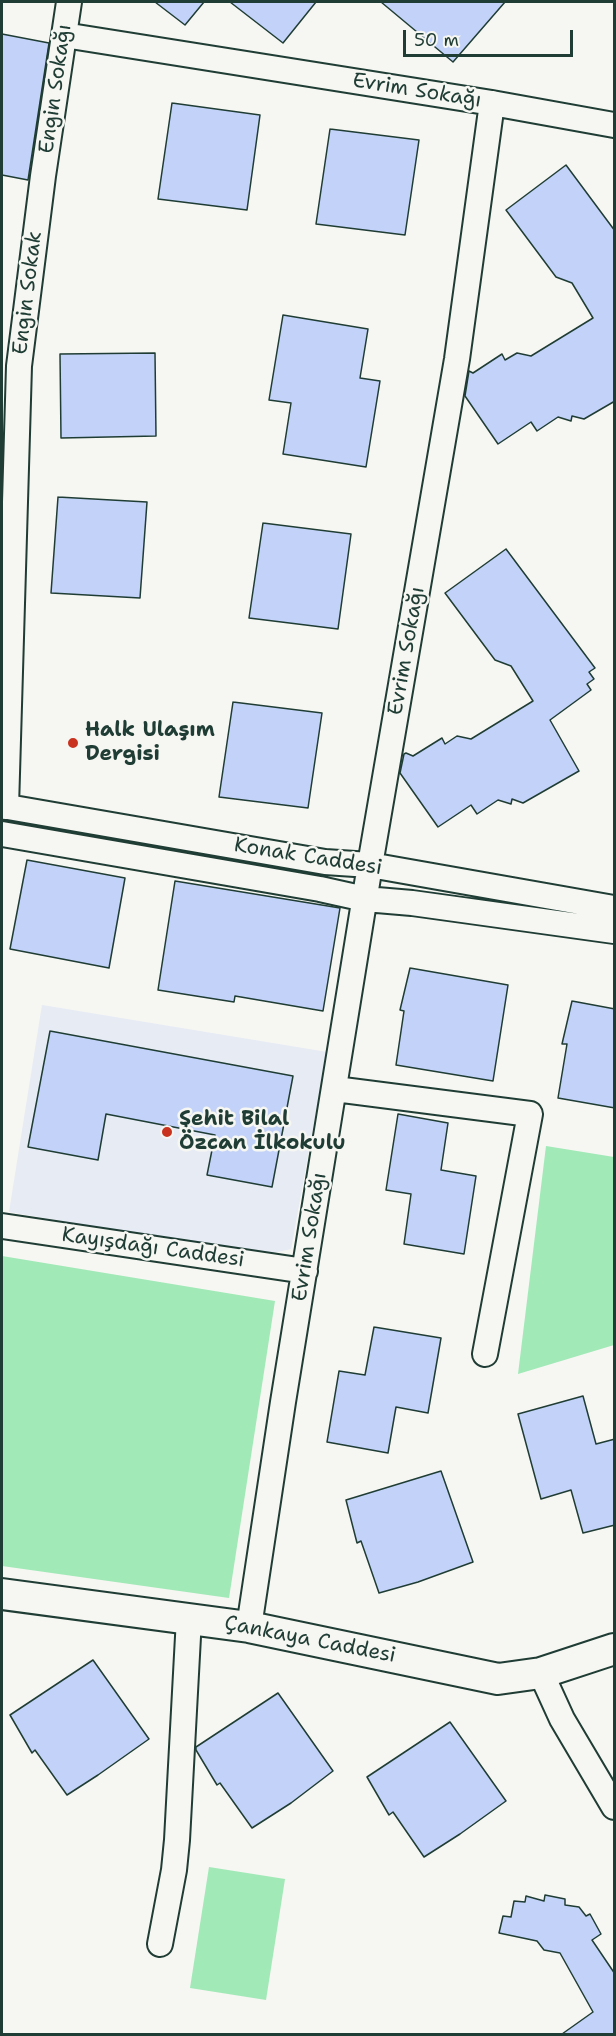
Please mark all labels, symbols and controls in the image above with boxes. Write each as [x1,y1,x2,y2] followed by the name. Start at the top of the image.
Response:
[406,18,576,56] scale bar
[34,23,78,155] street label: Engin Sokağı
[414,28,459,52] text: 50 m
[351,68,483,114] street label: Evrim Sokağı
[8,230,48,356] street label: Engin Sokak
[383,585,431,717] street label: Evrim Sokağı
[85,718,215,768] place label: Halk Ulaşım Dergisi
[66,736,80,750] marker: Halk Ulaşım Dergisi
[232,833,384,881] street label: Konak Caddesi
[179,1107,346,1157] place label: Şehit Bilal Özcan İlkokulu
[160,1125,174,1139] marker: Şehit Bilal Özcan İlkokulu
[287,1171,333,1303] street label: Evrim Sokağı
[60,1223,246,1273] street label: Kayışdağı Caddesi
[222,1611,398,1669] street label: Çankaya Caddesi

